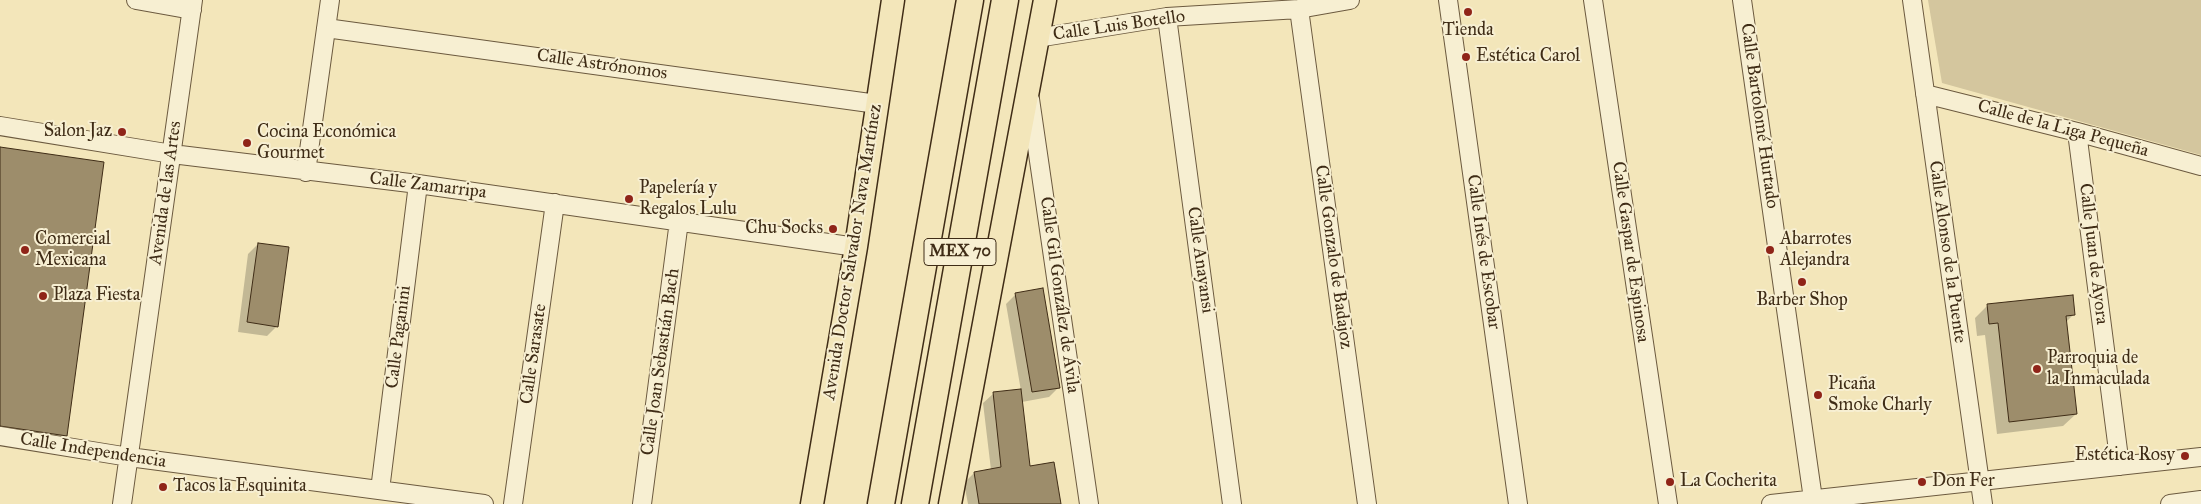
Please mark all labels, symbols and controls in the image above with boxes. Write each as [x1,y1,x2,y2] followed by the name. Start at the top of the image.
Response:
[1052,6,1186,46] street label: Calle Luis Botello
[1462,6,1474,18] marker: Tienda
[1442,20,1494,42] place label: Tienda
[1735,22,1783,210] street label: Calle Bartolomé Hurtado
[535,45,669,85] street label: Calle Astrónomos
[1476,46,1580,68] place label: Estética Carol
[1460,51,1472,63] marker: Estética Carol
[1975,96,2151,162] street label: Calle de la Liga Pequeña
[819,102,887,402] street label: Avenida Doctor Salvador Nava Martínez
[145,120,187,266] street label: Avenida de las Artes
[44,121,112,143] place label: Salon Jaz
[257,122,396,164] place label: Cocina Económica Gourmet
[116,126,128,138] marker: Salon Jaz
[241,137,253,149] marker: Cocina Económica Gourmet
[1923,159,1971,345] street label: Calle Alonso de la Puente
[1607,160,1653,344] street label: Calle Gaspar de Espinosa
[1309,164,1357,350] street label: Calle Gonzalo de Badajoz
[368,168,488,204] street label: Calle Zamarripa
[1461,173,1505,331] street label: Calle Inés de Escobar
[639,178,737,220] place label: Papelería y Regalos Lulu
[2074,182,2112,326] street label: Calle Juan de Ayora
[623,193,635,205] marker: Papelería y Regalos Lulu
[1035,195,1083,395] street label: Calle Gil González de Ávila
[1182,205,1218,315] street label: Calle Anayansi
[745,218,823,240] place label: Chu Socks
[827,223,839,235] marker: Chu Socks
[35,229,111,272] place label: Comercial Mexicana
[1780,229,1852,272] place label: Abarrotes Alejandra
[924,238,996,266] road number: MEX 70
[19,244,31,256] marker: Comercial Mexicana
[1764,244,1776,256] marker: Abarrotes Alejandra
[637,267,685,457] street label: Calle Joan Sebastián Bach
[1796,276,1808,288] marker: Barber Shop
[382,284,416,390] street label: Calle Paganini
[53,285,140,307] place label: Plaza Fiesta
[37,290,49,302] marker: Plaza Fiesta
[1756,290,1848,312] place label: Barber Shop
[516,302,552,406] street label: Calle Sarasate
[2047,348,2150,390] place label: Parroquia de la Inmaculada
[2031,363,2043,375] marker: Parroquia de la Inmaculada
[1828,374,1932,416] place label: Picaña Smoke Charly
[1812,389,1824,401] marker: Picaña Smoke Charly
[18,429,168,473] street label: Calle Independencia
[2075,445,2175,467] place label: Estética Rosy
[2179,450,2191,462] marker: Estética Rosy
[1680,471,1777,493] place label: La Cocherita
[1932,471,1995,493] place label: Don Fer
[173,476,307,498] place label: Tacos la Esquinita
[1664,476,1676,488] marker: La Cocherita
[1916,476,1928,488] marker: Don Fer
[157,481,169,493] marker: Tacos la Esquinita

